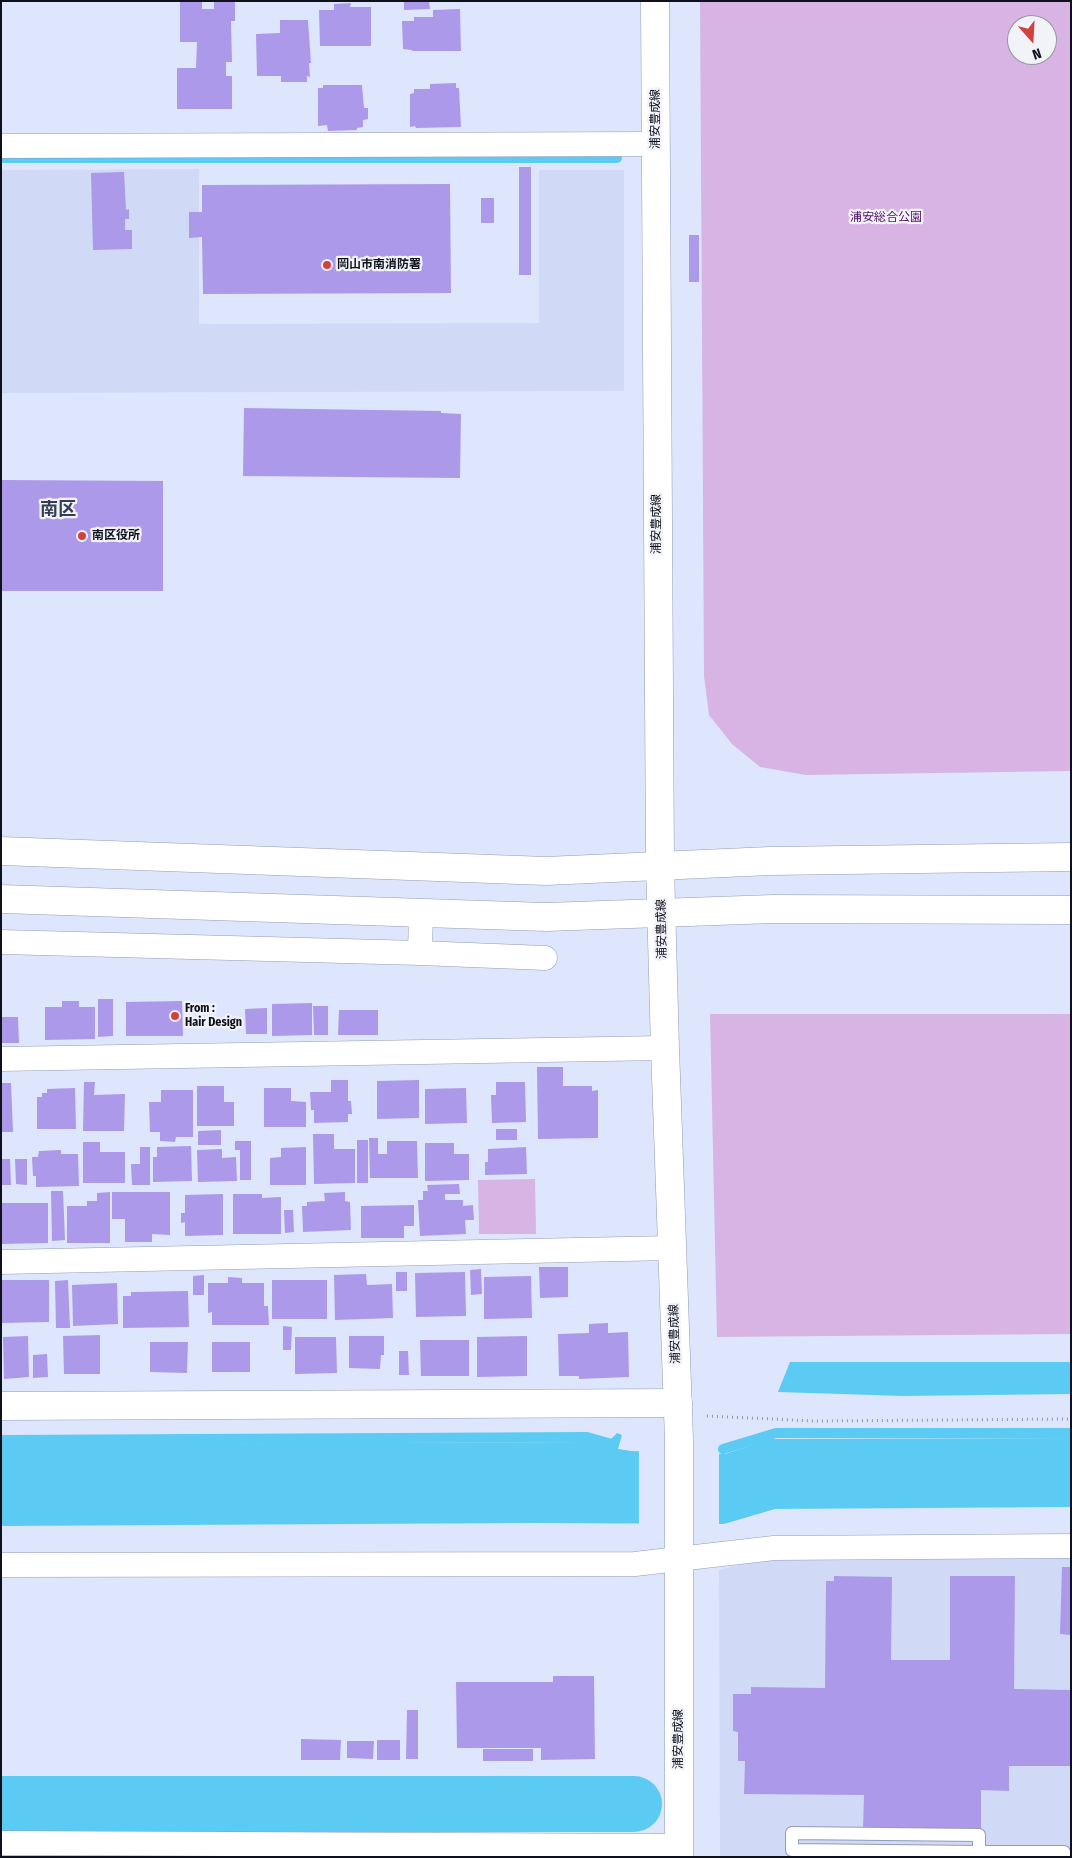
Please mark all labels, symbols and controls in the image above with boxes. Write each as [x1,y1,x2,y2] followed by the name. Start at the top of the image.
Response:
[1007,15,1057,65] north arrow
[1030,44,1043,63] text: N
[649,89,663,149] street label: 浦安豊成線
[850,211,922,225] park label: 浦安総合公園
[337,258,421,272] place label: 岡山市南消防署
[321,259,333,271] marker: 岡山市南消防署
[650,494,664,554] street label: 浦安豊成線
[40,499,76,521] district label: 南区
[92,529,140,543] place label: 南区役所
[76,530,88,542] marker: 南区役所
[654,899,670,959] street label: 浦安豊成線
[185,1002,242,1030] place label: From : Hair Design
[169,1010,181,1022] marker: From : Hair Design
[667,1304,683,1364] street label: 浦安豊成線
[672,1709,686,1769] street label: 浦安豊成線

